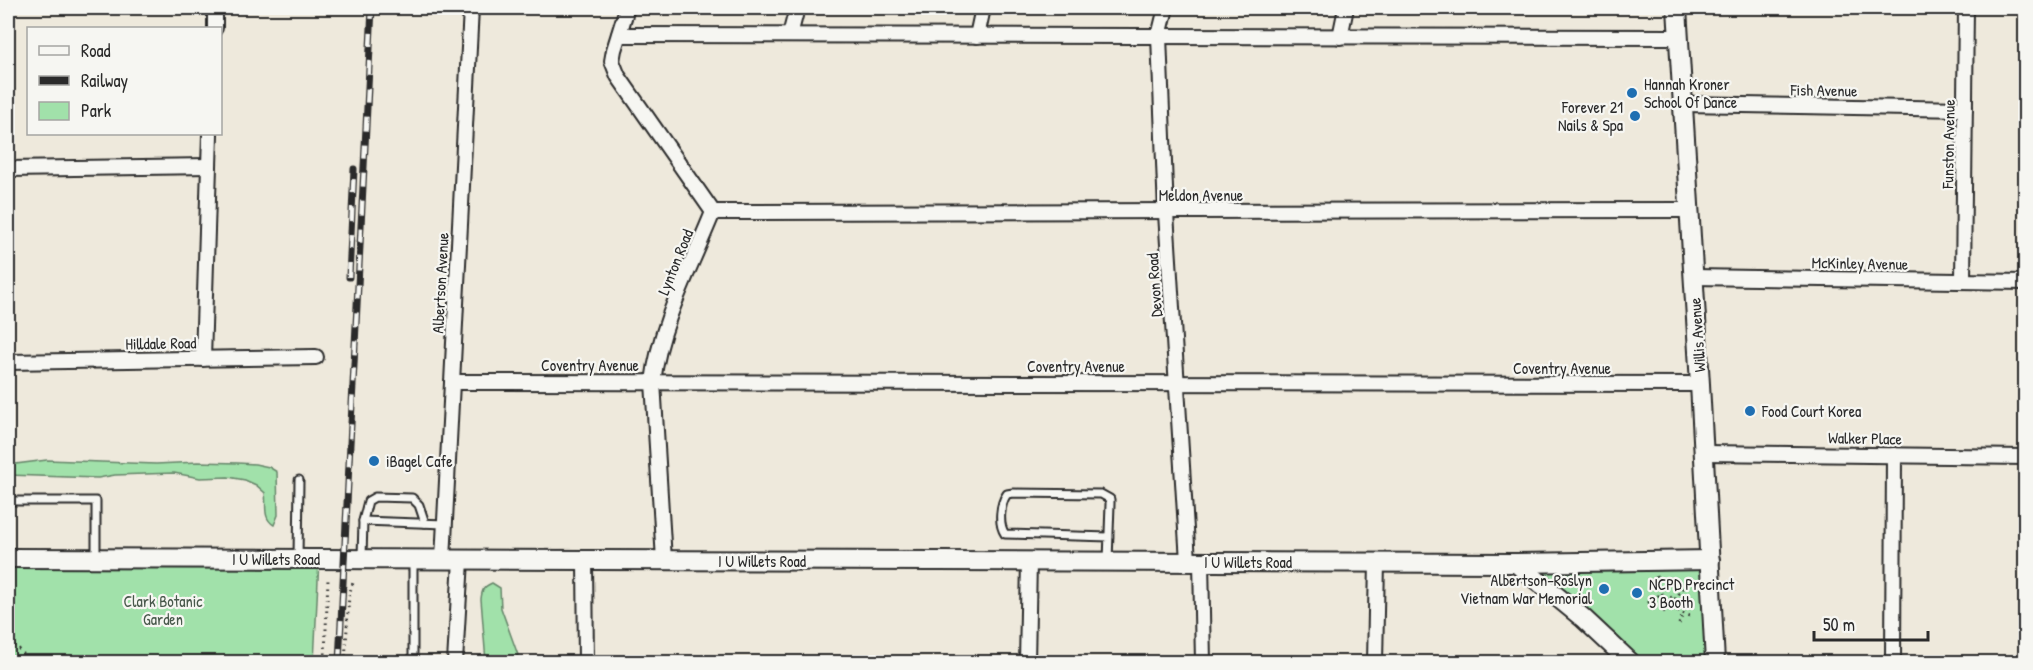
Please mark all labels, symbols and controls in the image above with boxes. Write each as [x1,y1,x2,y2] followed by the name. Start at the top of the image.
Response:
[27,27,222,135] legend
[81,38,111,63] text: Road
[81,68,128,93] text: Railway
[1644,73,1738,113] place label: Hannah Kroner School Of Dance
[1789,78,1858,102] street label: Fish Avenue
[1625,86,1639,100] marker: Hannah Kroner School Of Dance
[1558,96,1623,136] place label: Forever 21 Nails & Spa
[81,98,112,123] text: Park
[1936,99,1960,190] street label: Funston Avenue
[1628,109,1642,123] marker: Forever 21 Nails & Spa
[1159,184,1244,206] street label: Meldon Avenue
[652,226,698,298] street label: Lynton Road
[426,231,454,334] street label: Albertson Avenue
[1812,251,1909,275] street label: McKinley Avenue
[1141,252,1167,318] street label: Devon Road
[1683,297,1711,373] street label: Willis Avenue
[125,331,197,355] street label: Hilldale Road
[541,354,640,376] street label: Coventry Avenue
[1027,355,1126,377] street label: Coventry Avenue
[1513,357,1612,379] street label: Coventry Avenue
[1761,400,1861,422] place label: Food Court Korea
[1743,404,1757,418] marker: Food Court Korea
[1828,426,1903,450] street label: Walker Place
[386,450,453,472] place label: iBagel Cafe
[367,454,381,468] marker: iBagel Cafe
[232,548,320,570] street label: I U Willets Road
[718,550,806,572] street label: I U Willets Road
[1204,551,1292,573] street label: I U Willets Road
[1460,569,1593,609] place label: Albertson–Roslyn Vietnam War Memorial
[1649,573,1735,613] place label: NCPD Precinct 3 Booth
[1597,582,1611,596] marker: Albertson–Roslyn Vietnam War Memorial
[1630,586,1644,600] marker: NCPD Precinct 3 Booth
[123,590,203,630] park label: Clark Botanic Garden
[1814,604,1928,642] scale bar
[1823,612,1855,637] text: 50 m

